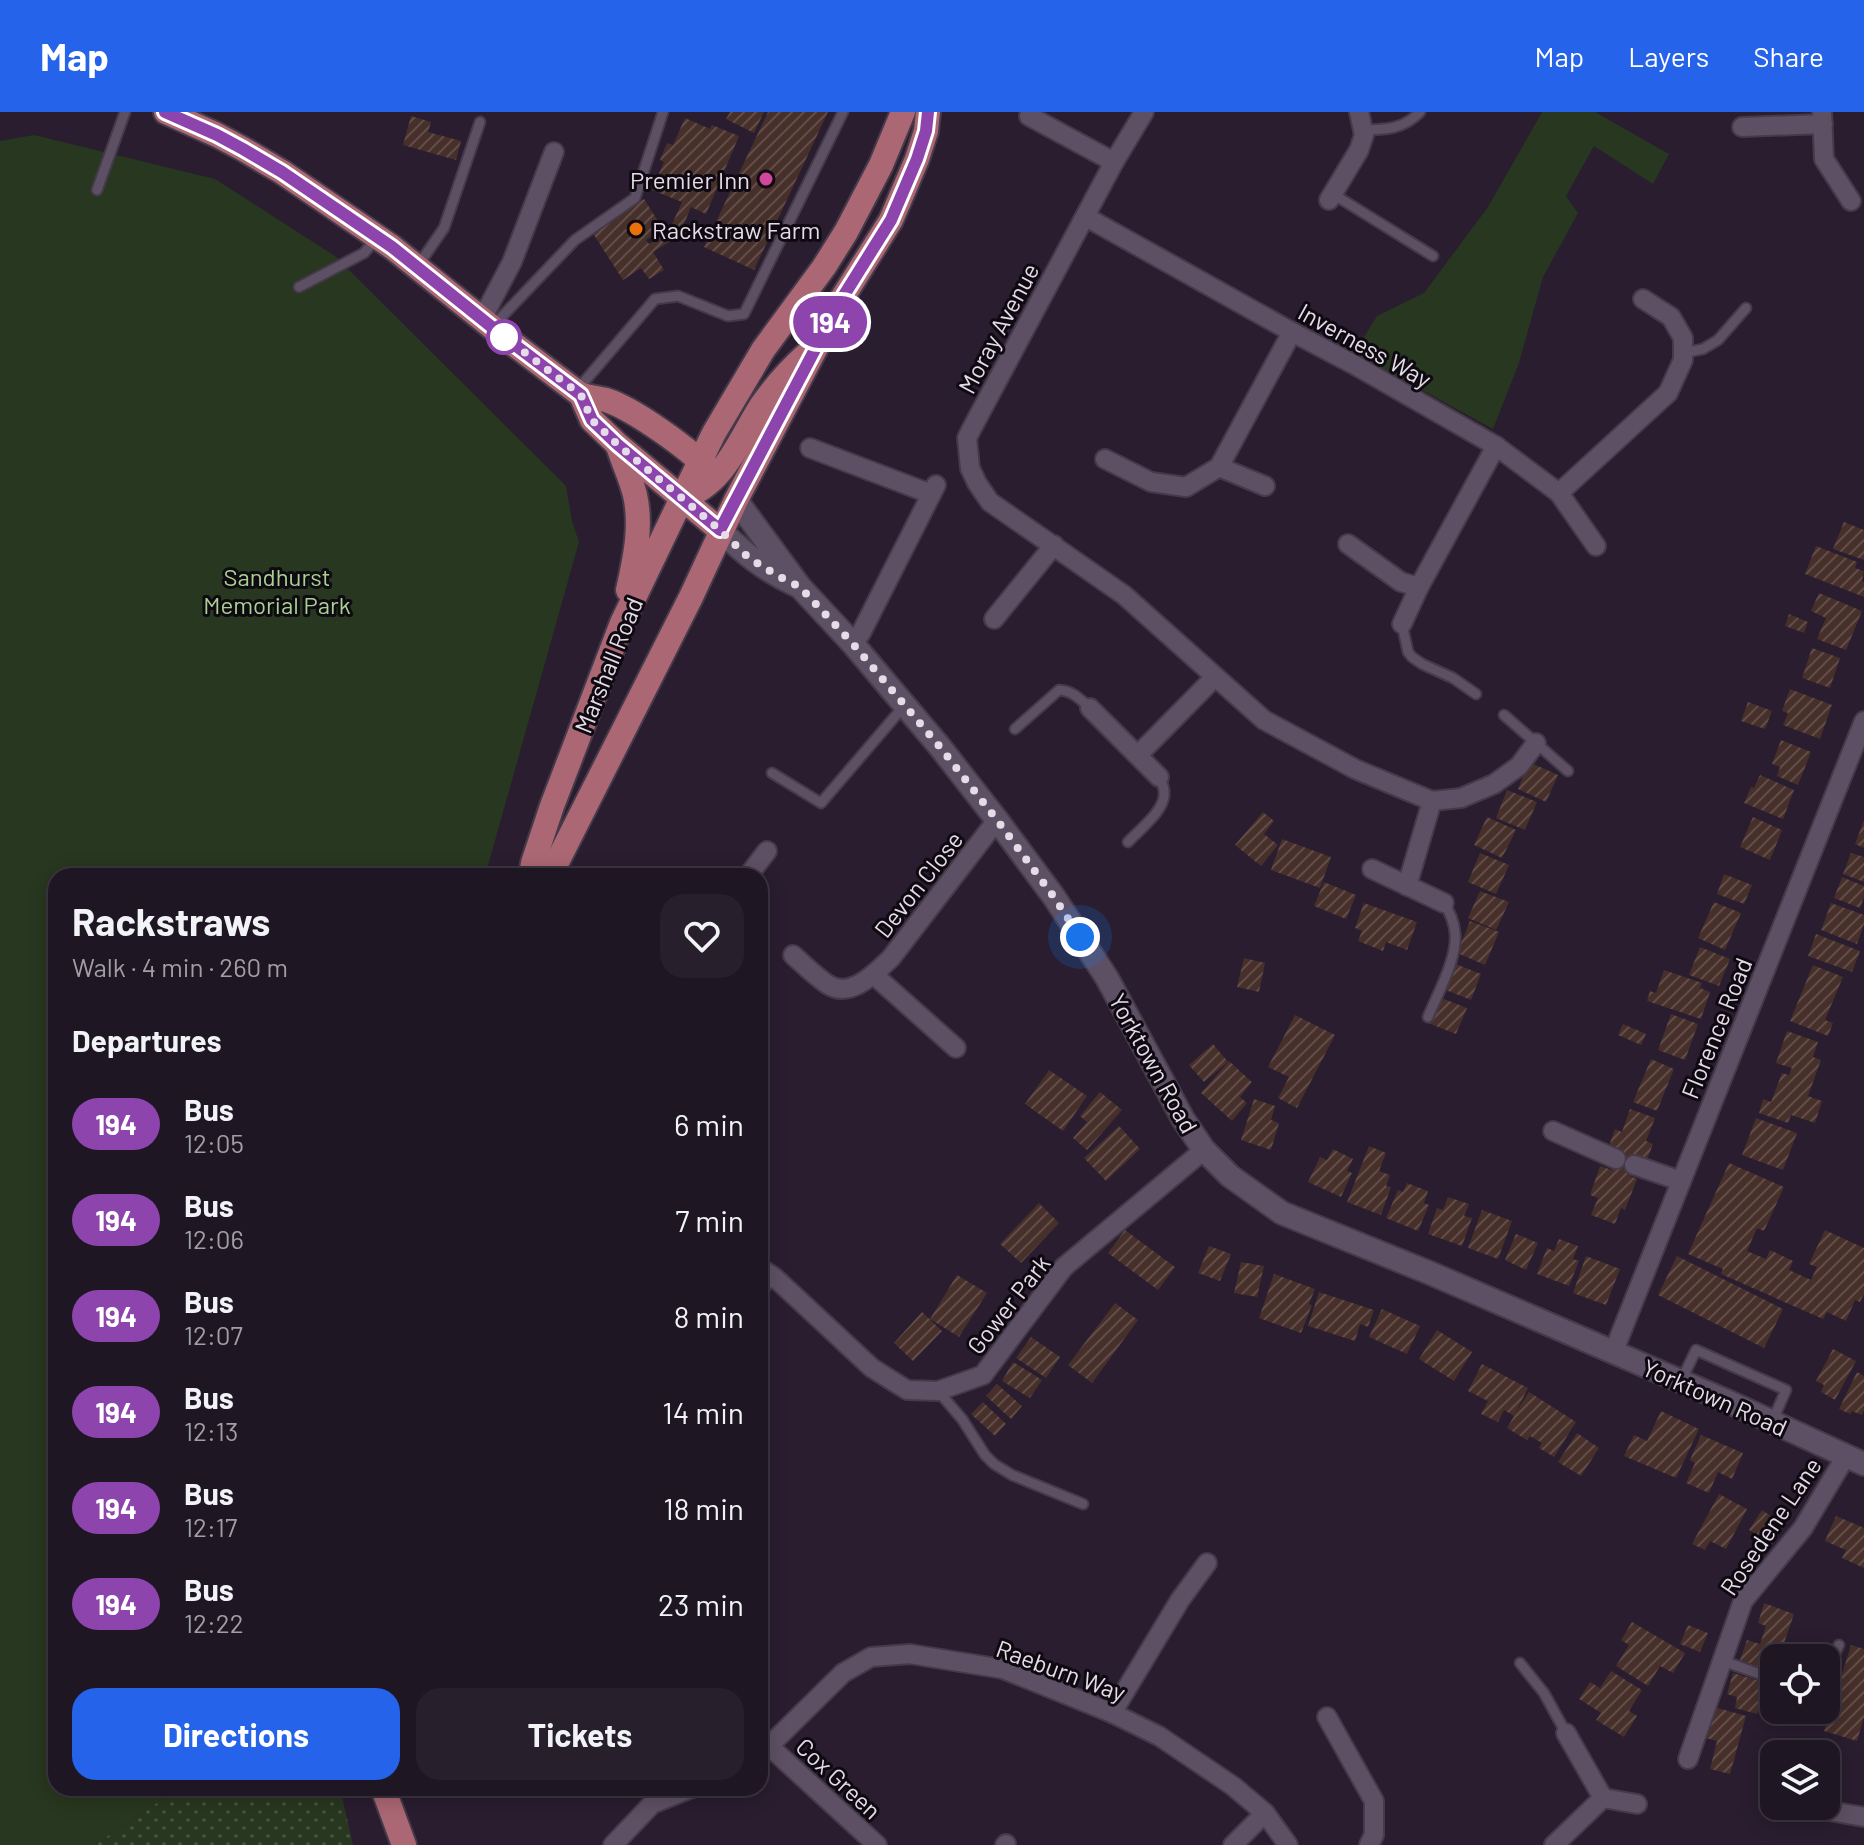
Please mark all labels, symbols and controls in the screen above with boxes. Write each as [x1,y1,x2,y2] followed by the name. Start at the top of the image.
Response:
[40,33,109,79] text: Map
[1534,39,1584,73] text: Map
[1628,39,1709,73] text: Layers
[1753,39,1824,73] text: Share
[630,165,750,194] place label: Premier Inn
[757,170,775,188] marker: Premier Inn
[652,215,820,244] place label: Rackstraw Farm
[627,220,645,238] marker: Rackstraw Farm
[952,258,1044,398] street label: Moray Avenue
[784,296,876,348] line badge: 194
[1293,297,1437,393] street label: Inverness Way
[809,305,851,339] text: 194
[487,320,521,354] unlabelled marker
[203,562,351,619] park label: Sandhurst Memorial Park
[568,593,648,737] street label: Marshall Road
[868,825,968,943] street label: Devon Close
[660,894,744,978] button: heart
[72,898,270,944] text: Rackstraws
[1060,917,1100,957] your location
[72,951,288,982] text: Walk · 4 min · 260 m
[1675,953,1757,1103] street label: Florence Road
[1104,988,1204,1138] street label: Yorktown Road
[72,1022,222,1058] text: Departures
[184,1091,234,1127] text: Bus
[674,1106,744,1142] text: 6 min
[95,1107,137,1141] text: 194
[184,1127,244,1158] text: 12:05
[184,1187,234,1223] text: Bus
[675,1202,744,1238] text: 7 min
[95,1203,137,1237] text: 194
[184,1223,244,1254] text: 12:06
[960,1249,1056,1359] street label: Gower Park
[184,1283,234,1319] text: Bus
[674,1298,744,1334] text: 8 min
[95,1299,137,1333] text: 194
[184,1319,243,1350] text: 12:07
[1638,1352,1792,1442] street label: Yorktown Road
[184,1379,234,1415] text: Bus
[662,1394,744,1430] text: 14 min
[95,1395,137,1429] text: 194
[184,1415,238,1446] text: 12:13
[1713,1452,1827,1600] street label: Rosedene Lane
[184,1475,234,1511] text: Bus
[663,1490,744,1526] text: 18 min
[95,1491,137,1525] text: 194
[184,1511,237,1542] text: 12:17
[184,1571,234,1607] text: Bus
[658,1586,744,1622] text: 23 min
[95,1587,137,1621] text: 194
[184,1607,244,1638] text: 12:22
[992,1633,1130,1707] street label: Raeburn Way
[1760,1644,1840,1820] map controls
[1760,1644,1840,1724] button: locate
[72,1688,400,1780] button: Directions
[416,1688,744,1780] button: Tickets
[791,1731,887,1825] street label: Cox Green
[1760,1740,1840,1820] button: layers

